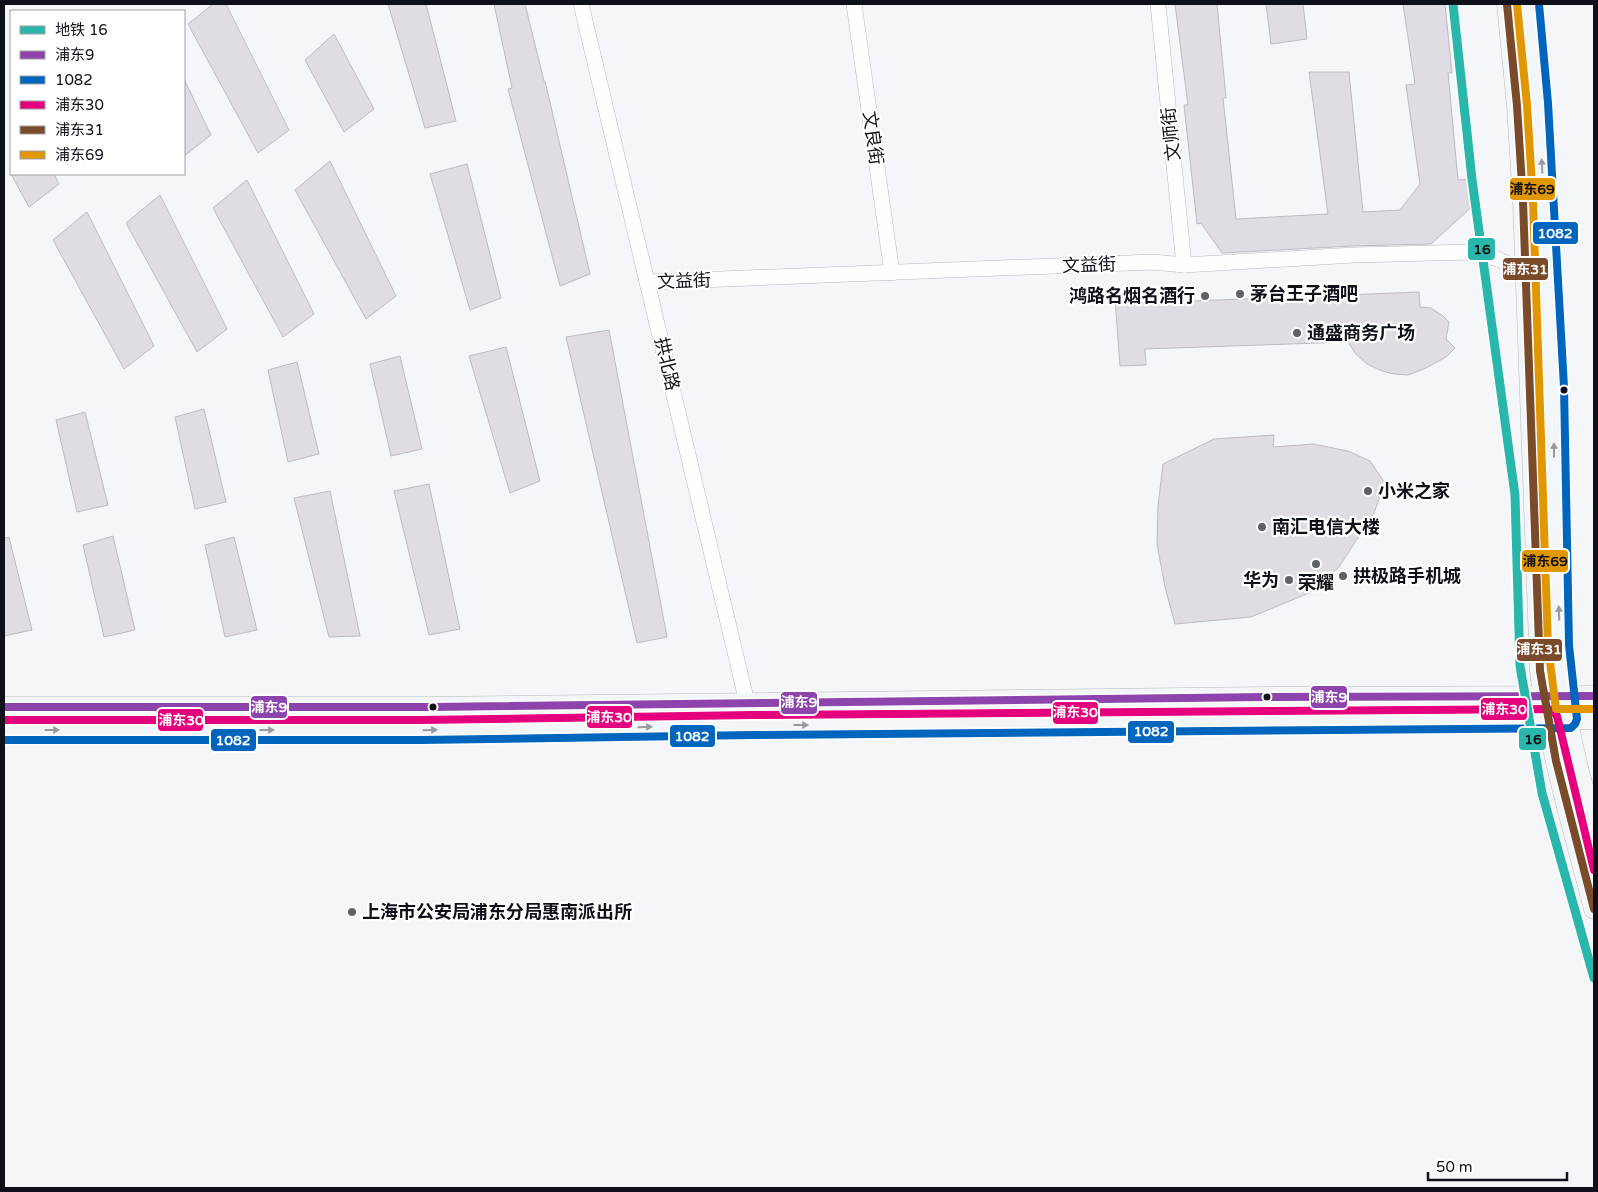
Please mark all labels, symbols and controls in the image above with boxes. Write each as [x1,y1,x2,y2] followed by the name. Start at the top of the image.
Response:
[10,10,185,175] legend
[55,21,108,39] text: 地铁 16
[55,46,94,64] text: 浦东9
[55,71,93,89] text: 1082
[55,96,104,114] text: 浦东30
[1157,106,1185,162] street label: 文师街
[858,110,888,166] street label: 文良街
[55,121,104,139] text: 浦东31
[55,146,104,164] text: 浦东69
[1537,157,1545,173] one-way arrow
[1509,177,1556,201] line badge: 浦东69
[1509,181,1555,198] text: 浦东69
[1532,221,1579,245] line badge: 1082
[1537,225,1573,242] text: 1082
[1467,237,1496,261] line badge: 16
[1473,241,1491,258] text: 16
[1062,253,1116,277] street label: 文益街
[1502,257,1549,281] line badge: 浦东31
[1502,261,1548,278] text: 浦东31
[657,269,711,293] street label: 文益街
[1250,283,1358,305] place label: 茅台王子酒吧
[1069,285,1195,307] place label: 鸿路名烟名酒行
[1234,288,1246,300] marker: 茅台王子酒吧
[1199,290,1211,302] marker: 鸿路名烟名酒行
[1307,322,1415,344] place label: 通盛商务广场
[1291,327,1303,339] marker: 通盛商务广场
[650,335,684,393] street label: 拱北路
[1559,385,1569,395] unlabelled marker
[1550,442,1558,458] one-way arrow
[1378,480,1450,502] place label: 小米之家
[1362,485,1374,497] marker: 小米之家
[1272,516,1380,538] place label: 南汇电信大楼
[1256,521,1268,533] marker: 南汇电信大楼
[1521,549,1569,573] line badge: 浦东69
[1522,553,1568,570] text: 浦东69
[1310,558,1322,570] marker: 荣耀
[1353,565,1461,587] place label: 拱极路手机城
[1243,569,1279,591] place label: 华为
[1337,570,1349,582] marker: 拱极路手机城
[1298,572,1334,594] place label: 荣耀
[1283,574,1295,586] marker: 华为
[1554,604,1562,620] one-way arrow
[1516,638,1563,662] line badge: 浦东31
[1516,641,1562,658] text: 浦东31
[1310,685,1348,709] line badge: 浦东9
[1311,689,1348,706] text: 浦东9
[780,691,818,715] line badge: 浦东9
[1262,692,1272,702] unlabelled marker
[781,694,818,711] text: 浦东9
[250,695,288,719] line badge: 浦东9
[1480,697,1528,721] line badge: 浦东30
[251,699,288,716] text: 浦东9
[1052,701,1099,725] line badge: 浦东30
[1481,701,1527,718] text: 浦东30
[428,702,438,712] unlabelled marker
[1052,704,1098,721] text: 浦东30
[586,705,633,729] line badge: 浦东30
[157,708,204,732] line badge: 浦东30
[586,709,632,726] text: 浦东30
[158,712,204,729] text: 浦东30
[1127,720,1175,744] line badge: 1082
[793,721,809,729] one-way arrow
[637,723,653,731] one-way arrow
[1133,723,1169,740] text: 1082
[669,724,716,748] line badge: 1082
[45,726,61,734] one-way arrow
[260,726,276,734] one-way arrow
[422,726,438,734] one-way arrow
[1518,727,1547,751] line badge: 16
[210,728,257,752] line badge: 1082
[674,728,710,745] text: 1082
[1524,731,1542,748] text: 16
[215,732,251,749] text: 1082
[362,901,632,923] place label: 上海市公安局浦东分局惠南派出所
[346,906,358,918] marker: 上海市公安局浦东分局惠南派出所
[1428,1150,1567,1182] scale bar
[1436,1158,1473,1176] text: 50 m

